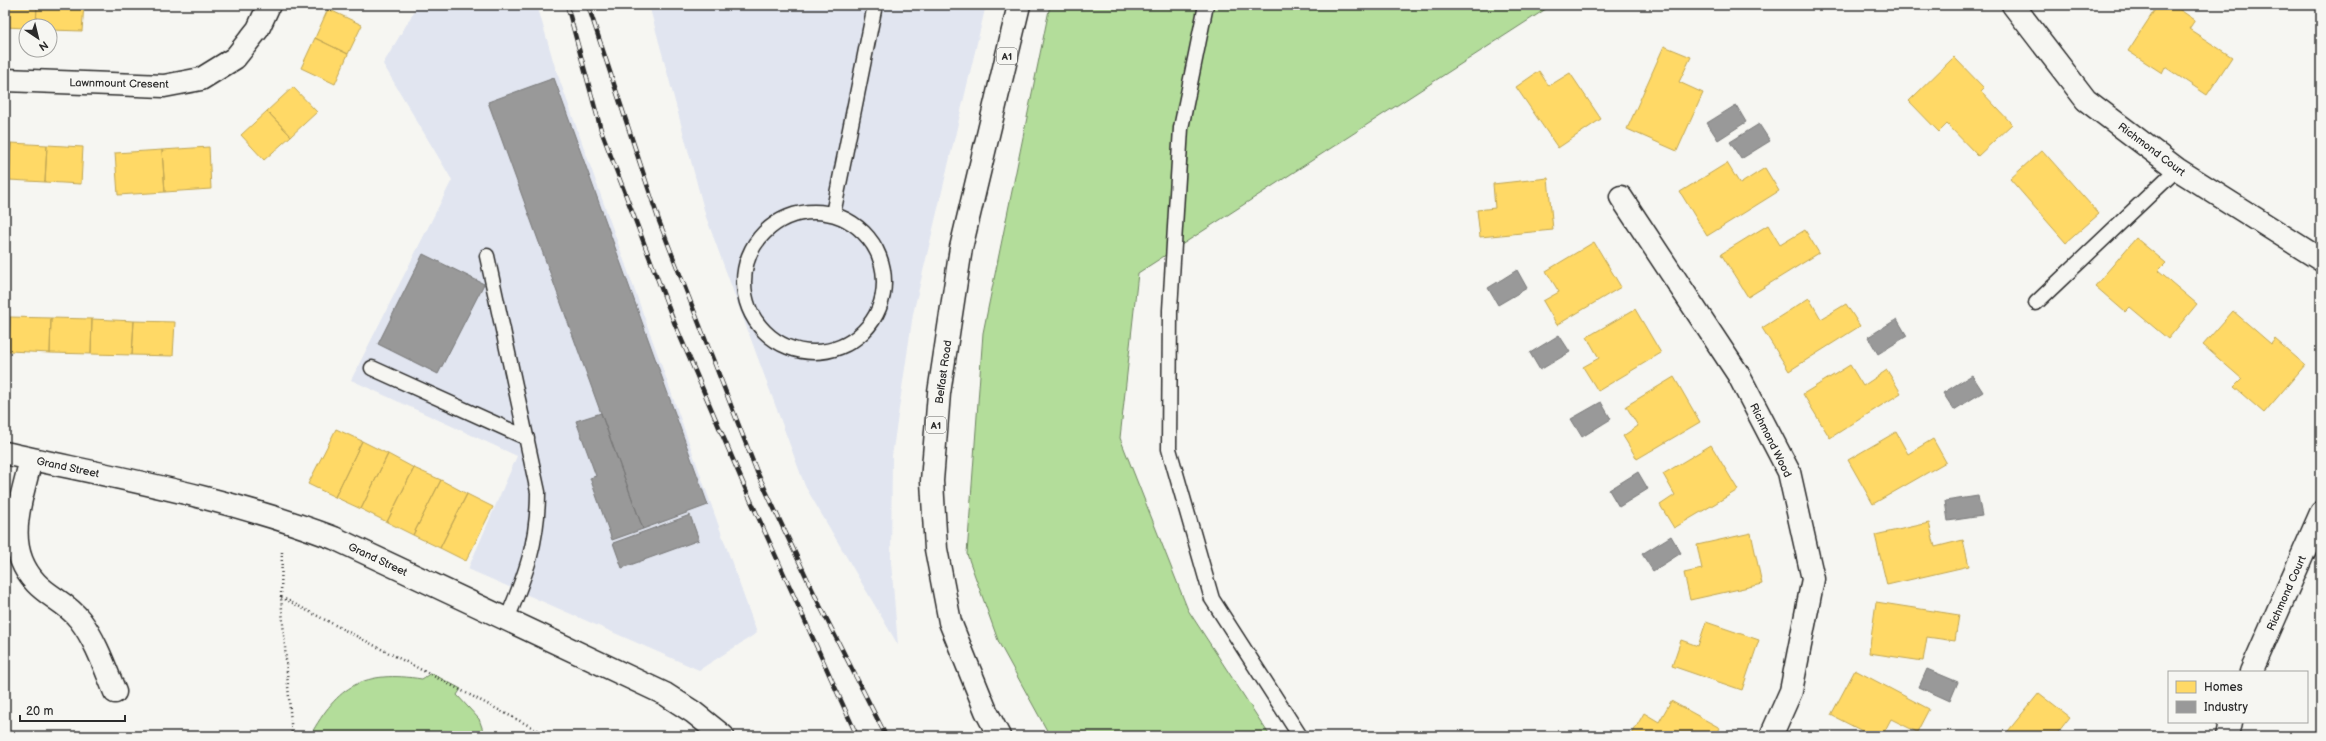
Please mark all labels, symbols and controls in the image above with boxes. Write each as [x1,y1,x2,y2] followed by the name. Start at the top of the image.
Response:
[18,18,58,58] north arrow
[36,38,51,53] text: N
[997,48,1017,64] road number: A1
[69,76,169,91] street label: Lawnmount Cresent
[2116,120,2188,179] street label: Richmond Court
[933,339,954,405] street label: Belfast Road
[1747,401,1794,479] street label: Richmond Wood
[926,417,946,433] road number: A1
[35,455,101,481] street label: Grand Street
[346,540,410,579] street label: Grand Street
[2264,553,2309,633] street label: Richmond Court
[2168,671,2308,723] legend
[2204,680,2243,695] text: Homes
[20,697,125,723] scale bar
[2204,700,2249,715] text: Industry
[26,704,53,719] text: 20 m

